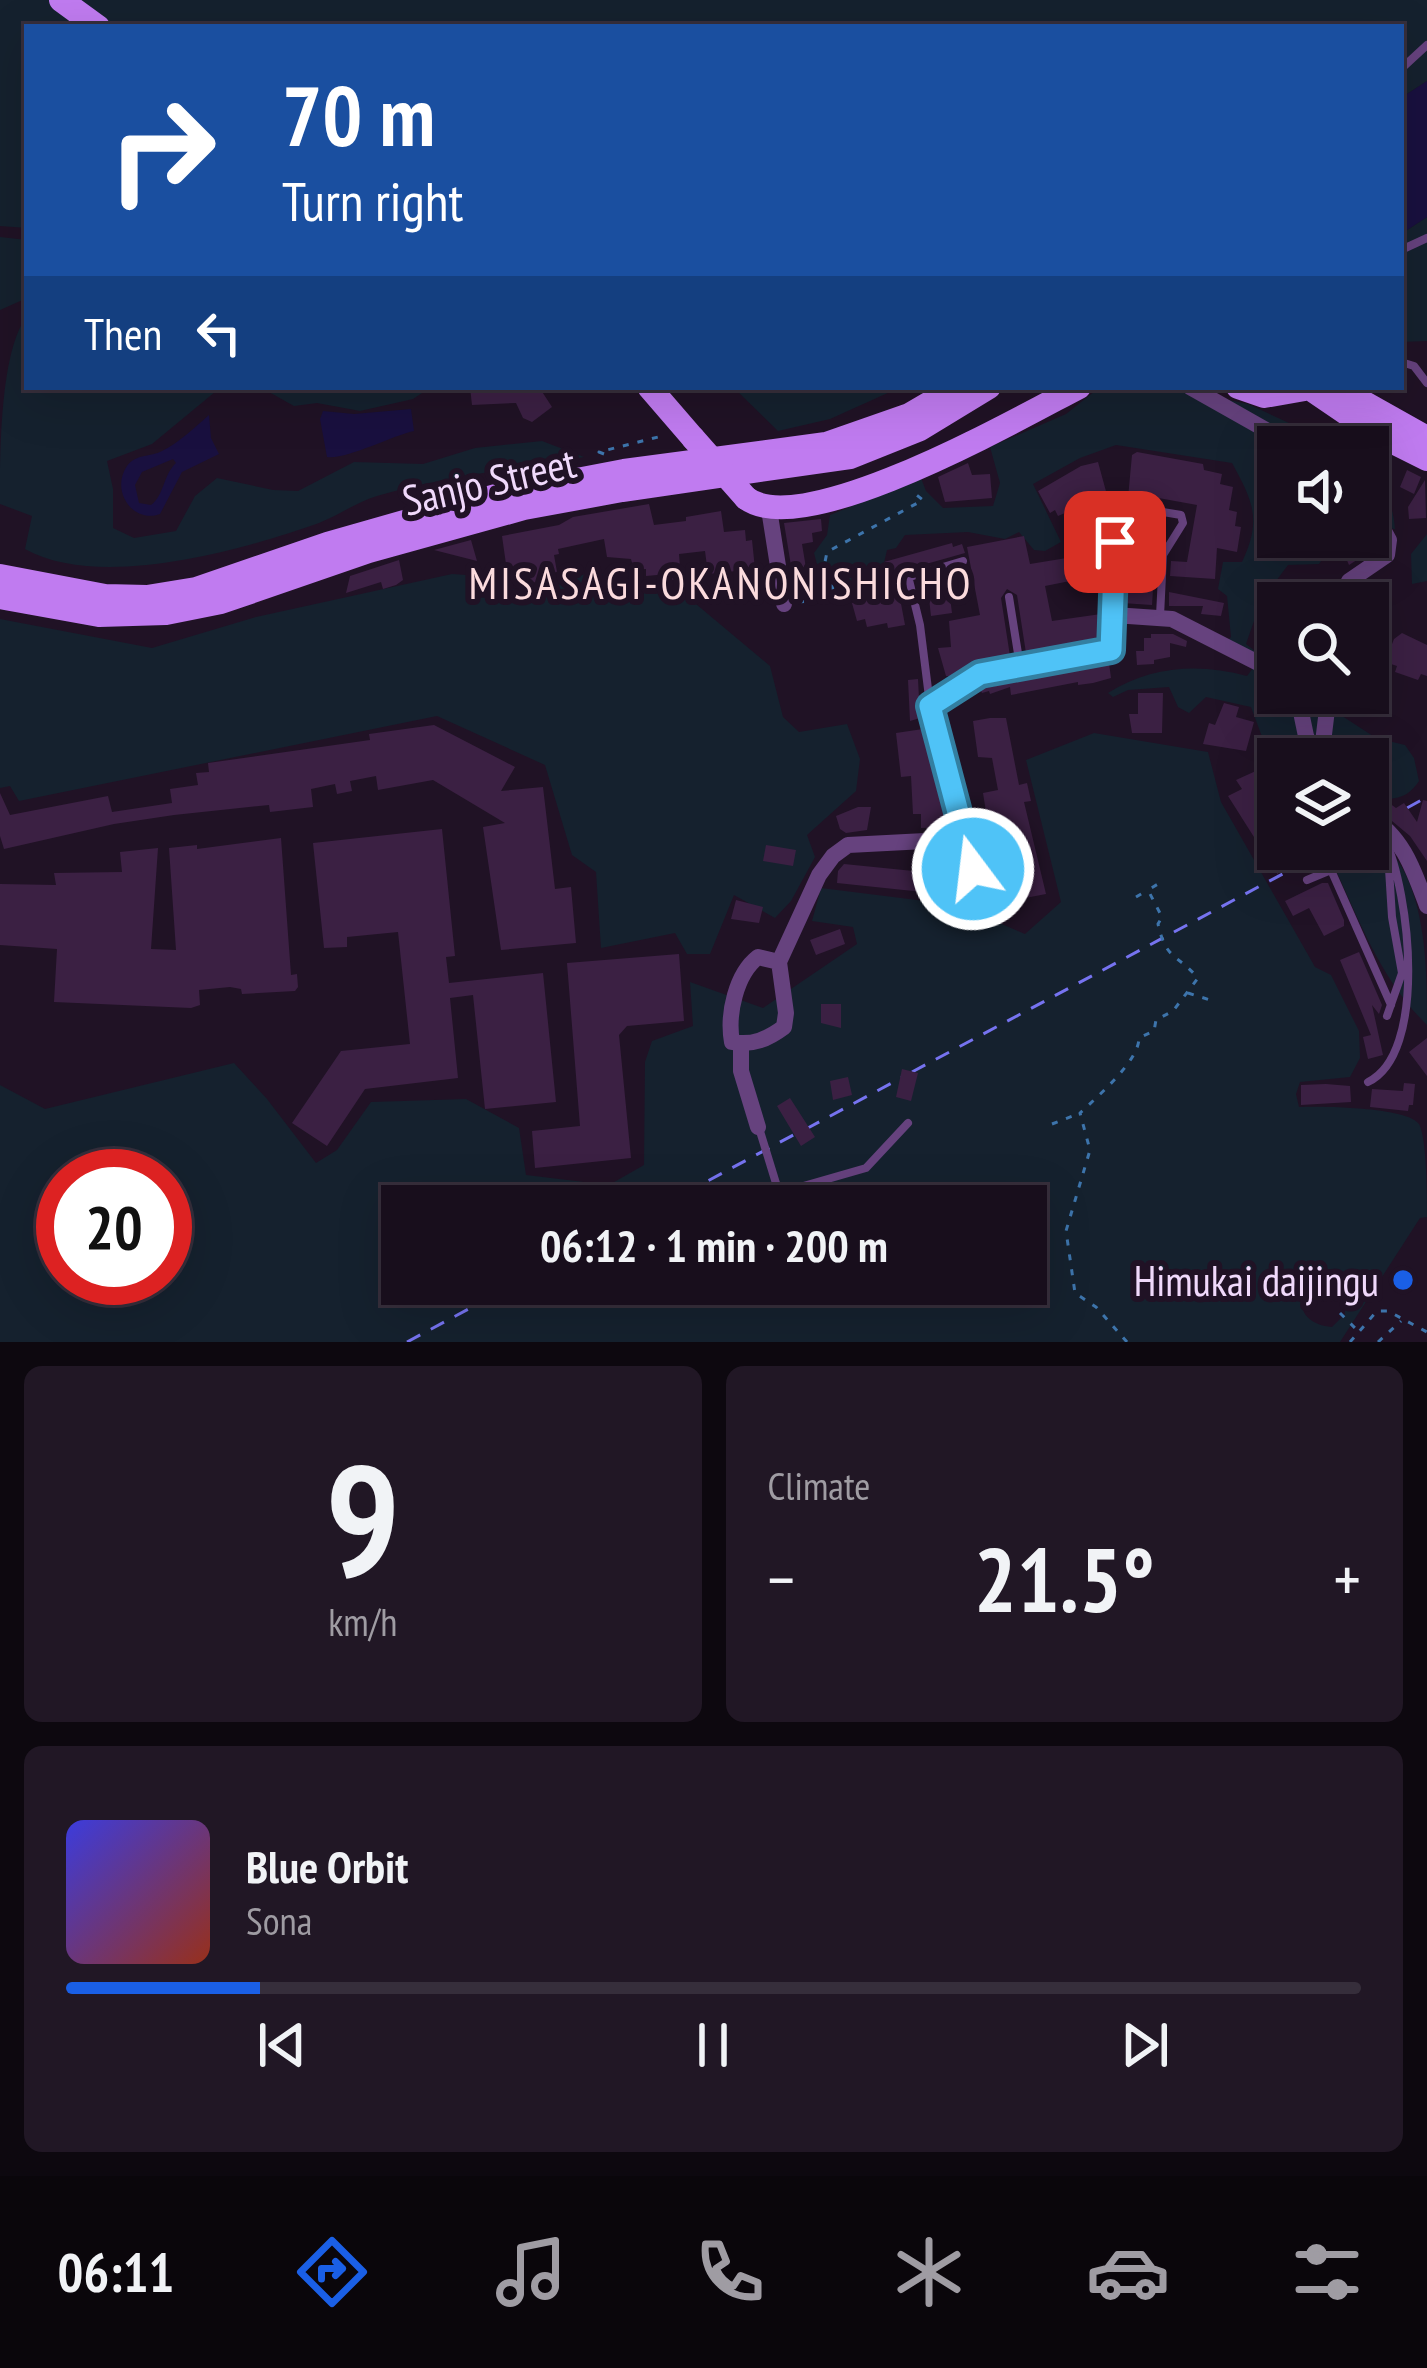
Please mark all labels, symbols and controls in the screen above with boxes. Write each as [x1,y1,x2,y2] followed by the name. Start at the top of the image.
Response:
[282,60,435,169] text: 70 m
[84,72,240,228] icon: right
[282,166,463,236] text: Turn right
[186,300,252,366] icon: left
[84,304,162,362] text: Then
[1257,426,1389,870] map controls
[1257,426,1389,558] button: sound
[397,434,581,528] street label: Sanjo Street
[1064,491,1166,593] pin
[1082,509,1148,575] icon: arrive
[468,553,974,611] district label: MISASAGI-OKANONISHICHO
[1257,582,1389,714] button: search
[1257,738,1389,870] button: layers
[910,806,1036,932] position arrow
[36,1149,192,1305] speed limit sign: 20
[540,1216,888,1274] text: 06:12 · 1 min · 200 m
[1134,1253,1379,1308] place label: Himukai daijingu
[1390,1267,1416,1293] marker: Himukai daijingu
[325,1417,400,1619] text: 9
[768,1460,870,1511] text: Climate
[974,1520,1155,1637] text: 21.5°
[768,1536,795,1621] text: −
[1334,1536,1361,1621] text: +
[328,1596,397,1647] text: km/h
[246,1837,408,1895] text: Blue Orbit
[246,1895,312,1946] text: Sona
[249,2012,315,2078] icon: previous
[680,2012,746,2078] icon: pause
[1112,2012,1178,2078] icon: next
[290,2230,374,2314] icon: directions
[489,2230,573,2314] icon: music
[688,2230,772,2314] icon: phone
[887,2230,971,2314] icon: climate
[1086,2230,1170,2314] icon: car
[1285,2230,1369,2314] icon: filters
[58,2237,174,2307] text: 06:11

